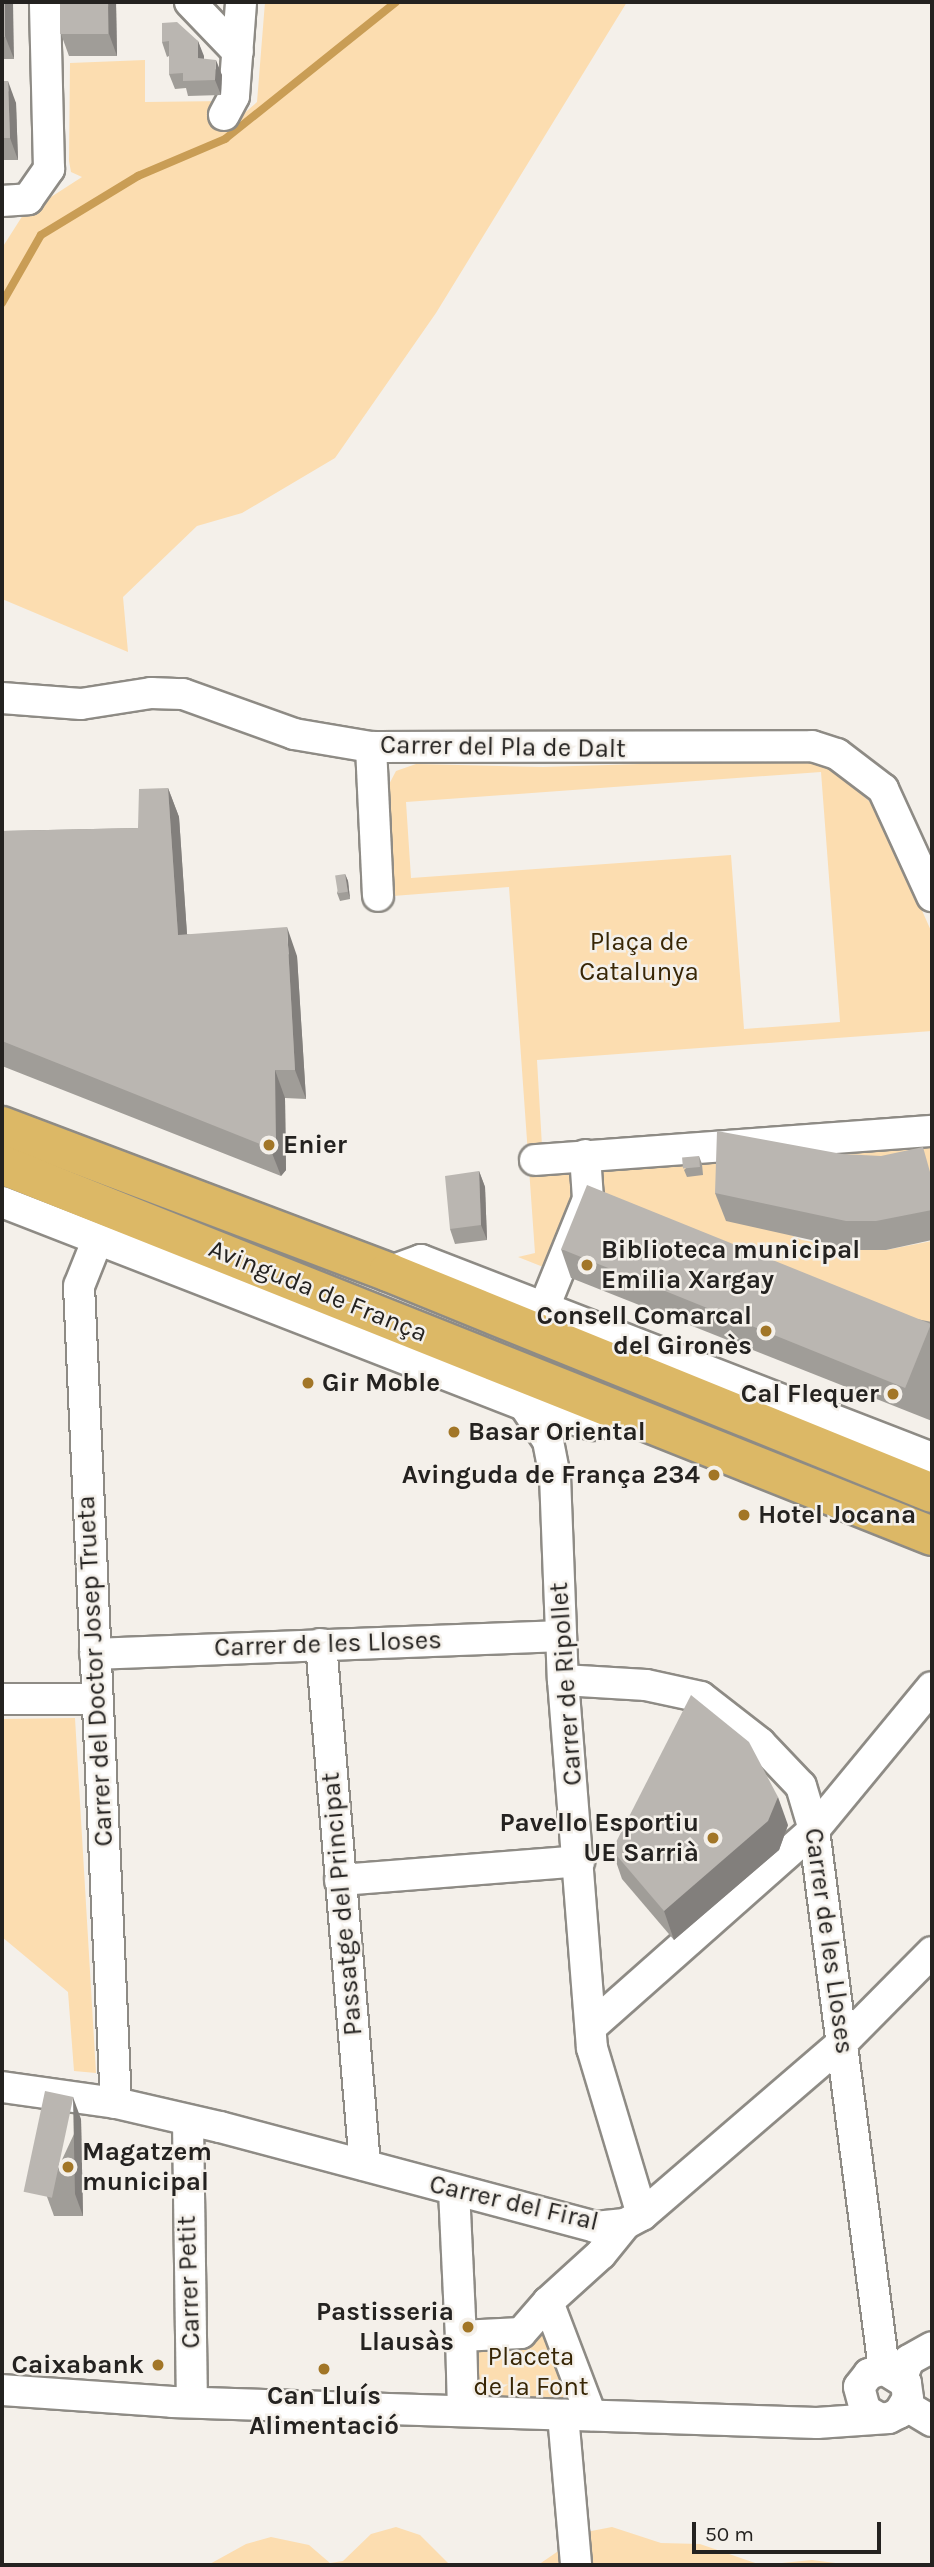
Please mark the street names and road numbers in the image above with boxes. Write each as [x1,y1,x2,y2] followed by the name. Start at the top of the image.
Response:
[380,729,626,765] street label: Carrer del Pla de Dalt
[204,1233,432,1349] street label: Avinguda de França
[70,1495,120,1847] street label: Carrer del Doctor Josep Trueta
[543,1581,589,1787] street label: Carrer de Ripollet
[214,1624,442,1664] street label: Carrer de les Lloses
[315,1771,369,2037] street label: Passatge del Principat
[798,1826,860,2056] street label: Carrer de les Lloses
[426,2168,602,2238] street label: Carrer del Firal
[171,2215,207,2349] street label: Carrer Petit

